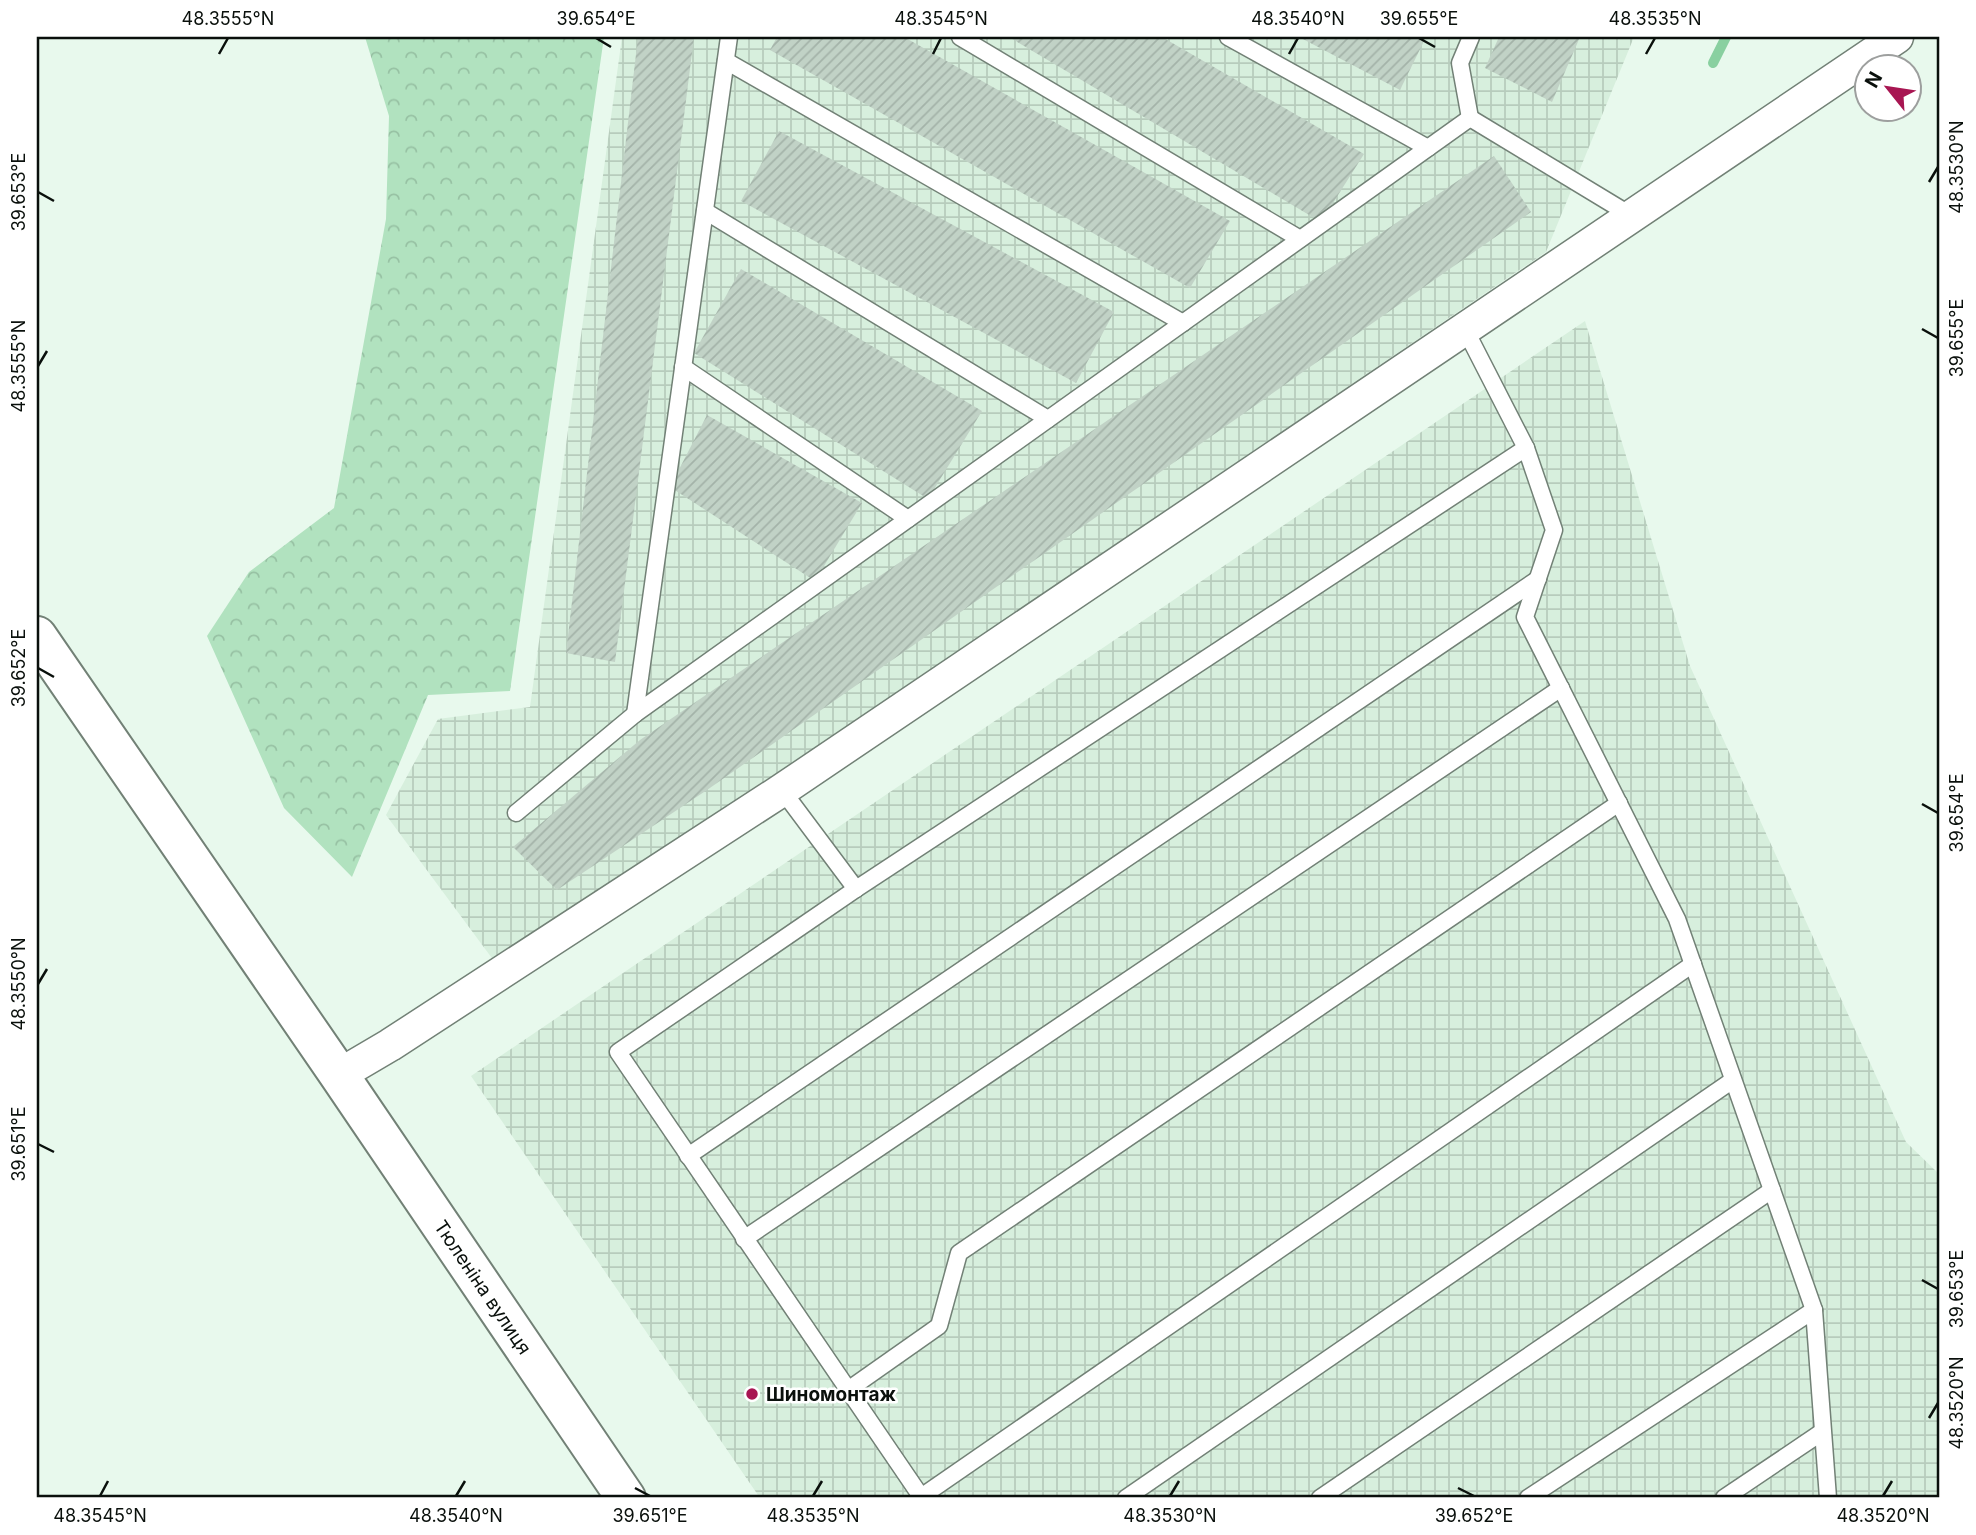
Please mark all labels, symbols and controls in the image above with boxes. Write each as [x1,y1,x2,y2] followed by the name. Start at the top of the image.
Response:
[182,8,274,29] text: 48.3555°N
[557,8,635,29] text: 39.654°E
[894,8,988,29] text: 48.3545°N
[1251,8,1345,29] text: 48.3540°N
[1380,8,1458,29] text: 39.655°E
[1609,8,1701,29] text: 48.3535°N
[1854,52,1924,122] north arrow
[1860,68,1887,92] text: N
[1946,120,1967,214] text: 48.3530°N
[8,153,29,231] text: 39.653°E
[1946,299,1967,377] text: 39.655°E
[8,320,29,412] text: 48.3555°N
[8,629,29,707] text: 39.652°E
[1946,774,1967,852] text: 39.654°E
[8,937,29,1031] text: 48.3550°N
[8,1107,29,1182] text: 39.651°E
[429,1216,536,1359] street label: Тюленіна вулиця
[1946,1250,1967,1328] text: 39.653°E
[1946,1356,1967,1450] text: 48.3520°N
[766,1383,896,1406] place label: Шиномонтаж
[744,1386,760,1402] marker: Шиномонтаж
[53,1505,147,1526] text: 48.3545°N
[409,1505,503,1526] text: 48.3540°N
[613,1505,688,1526] text: 39.651°E
[767,1505,859,1526] text: 48.3535°N
[1123,1505,1217,1526] text: 48.3530°N
[1435,1505,1513,1526] text: 39.652°E
[1836,1505,1930,1526] text: 48.3520°N

